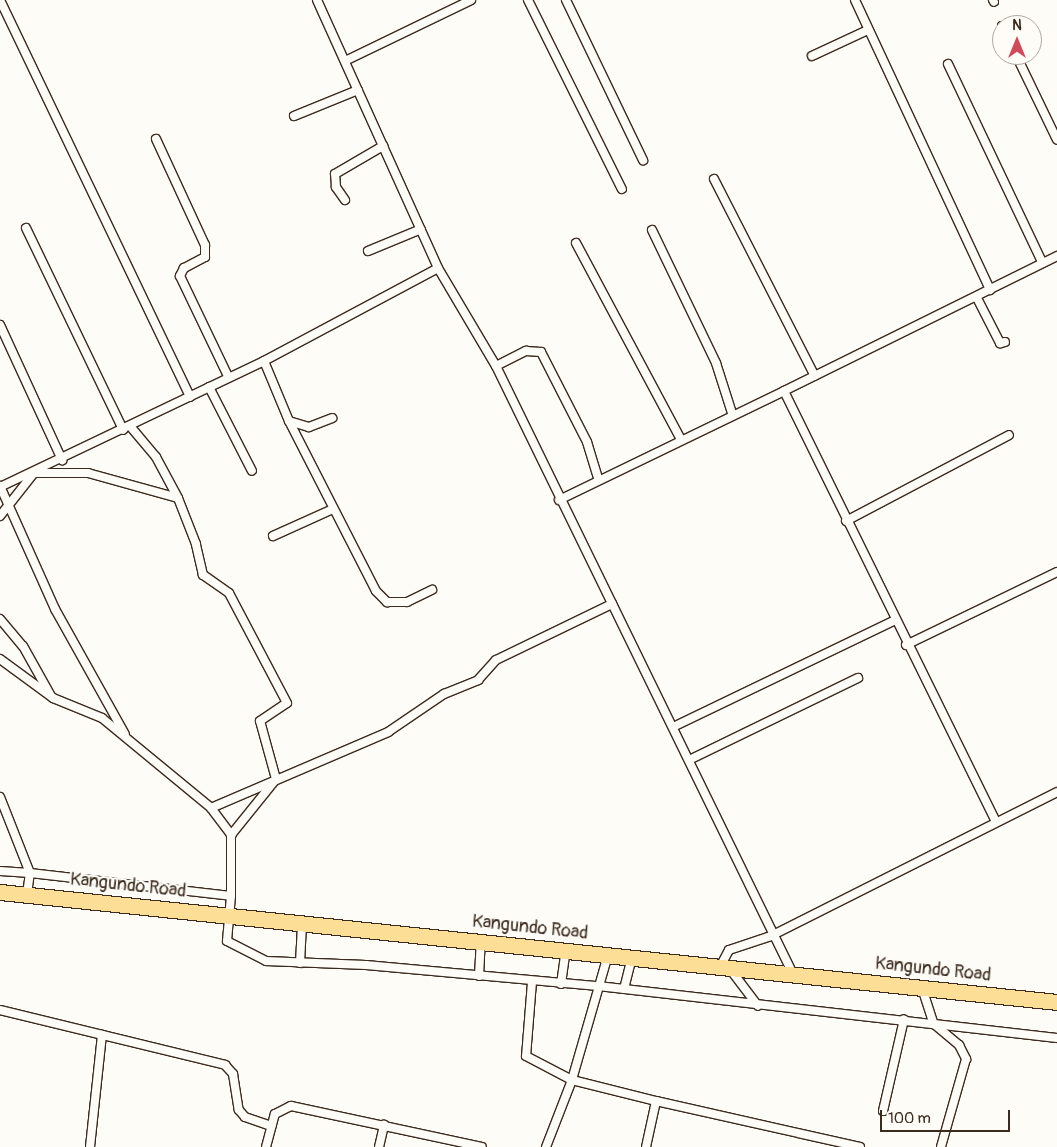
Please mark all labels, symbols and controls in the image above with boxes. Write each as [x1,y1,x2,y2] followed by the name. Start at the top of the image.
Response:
[992,15,1042,65] north arrow
[1012,17,1022,34] text: N
[69,869,187,903] street label: Kangundo Road
[471,911,589,945] street label: Kangundo Road
[874,953,992,987] street label: Kangundo Road
[882,1100,1012,1132] scale bar
[888,1109,931,1128] text: 100 m

